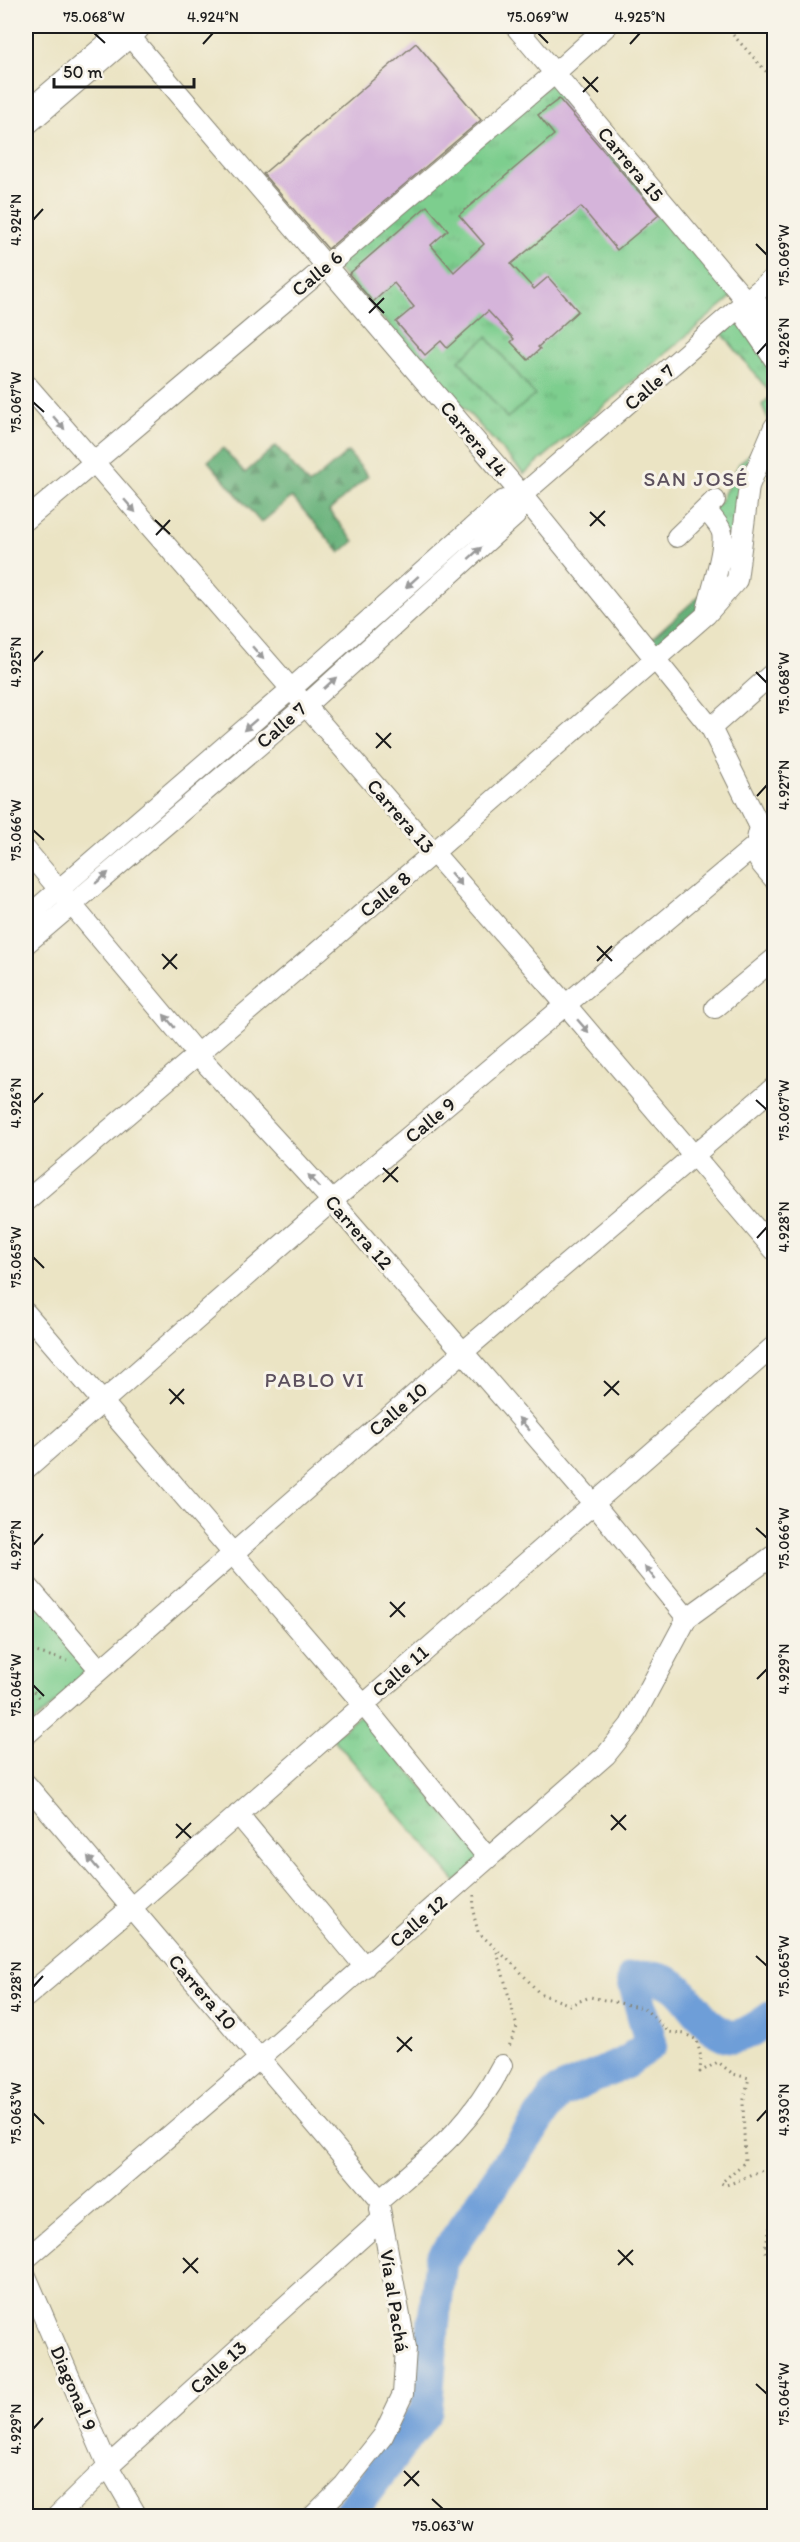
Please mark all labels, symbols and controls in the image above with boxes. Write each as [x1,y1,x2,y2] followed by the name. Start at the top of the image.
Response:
[63,8,125,26] text: 75.068°W
[187,8,239,26] text: 4.924°N
[507,8,569,26] text: 75.069°W
[615,8,665,26] text: 4.925°N
[54,51,194,89] scale bar
[63,61,103,83] text: 50 m
[593,121,669,207] street label: Carrera 15
[7,194,25,246] text: 4.924°N
[775,224,793,286] text: 75.069°W
[287,245,347,301] street label: Calle 6
[775,318,793,368] text: 4.926°N
[619,359,679,415] street label: Calle 7
[7,371,25,432] text: 75.067°W
[435,396,513,482] street label: Carrera 14
[52,415,65,430] one-way arrow
[643,466,749,491] district label: SAN JOSÉ
[123,498,136,513] one-way arrow
[467,547,482,560] one-way arrow
[404,575,419,589] one-way arrow
[7,637,25,687] text: 4.925°N
[251,645,264,660] one-way arrow
[775,652,793,714] text: 75.068°W
[322,676,337,690] one-way arrow
[251,697,311,753] street label: Calle 7
[243,718,258,731] one-way arrow
[775,760,793,810] text: 4.927°N
[362,774,440,858] street label: Carrera 13
[7,799,25,861] text: 75.066°W
[354,866,416,922] street label: Calle 8
[449,871,462,887] one-way arrow
[94,872,109,885] one-way arrow
[163,1014,176,1029] one-way arrow
[576,1018,589,1033] one-way arrow
[7,1078,25,1128] text: 4.926°N
[775,1079,793,1140] text: 75.067°W
[400,1092,460,1148] street label: Calle 9
[307,1174,321,1189] one-way arrow
[320,1190,398,1275] street label: Carrera 12
[775,1201,793,1253] text: 4.928°N
[7,1226,25,1288] text: 75.065°W
[265,1367,365,1392] district label: PABLO VI
[364,1377,432,1441] street label: Calle 10
[518,1416,531,1432] one-way arrow
[775,1507,793,1569] text: 75.066°W
[7,1520,25,1570] text: 4.927°N
[643,1565,656,1581] one-way arrow
[367,1640,433,1702] street label: Calle 11
[775,1644,793,1694] text: 4.929°N
[7,1654,25,1716] text: 75.064°W
[87,1856,100,1871] one-way arrow
[384,1889,452,1952] street label: Calle 12
[775,1935,793,1997] text: 75.065°W
[164,1949,242,2035] street label: Carrera 10
[7,1961,25,2013] text: 4.928°N
[7,2082,25,2144] text: 75.063°W
[775,2084,793,2136] text: 4.930°N
[375,2248,415,2355] street label: Vía al Pachá
[184,2335,252,2399] street label: Calle 13
[45,2342,103,2434] street label: Diagonal 9
[775,2363,793,2425] text: 75.064°W
[7,2404,25,2454] text: 4.929°N
[412,2517,474,2535] text: 75.063°W

